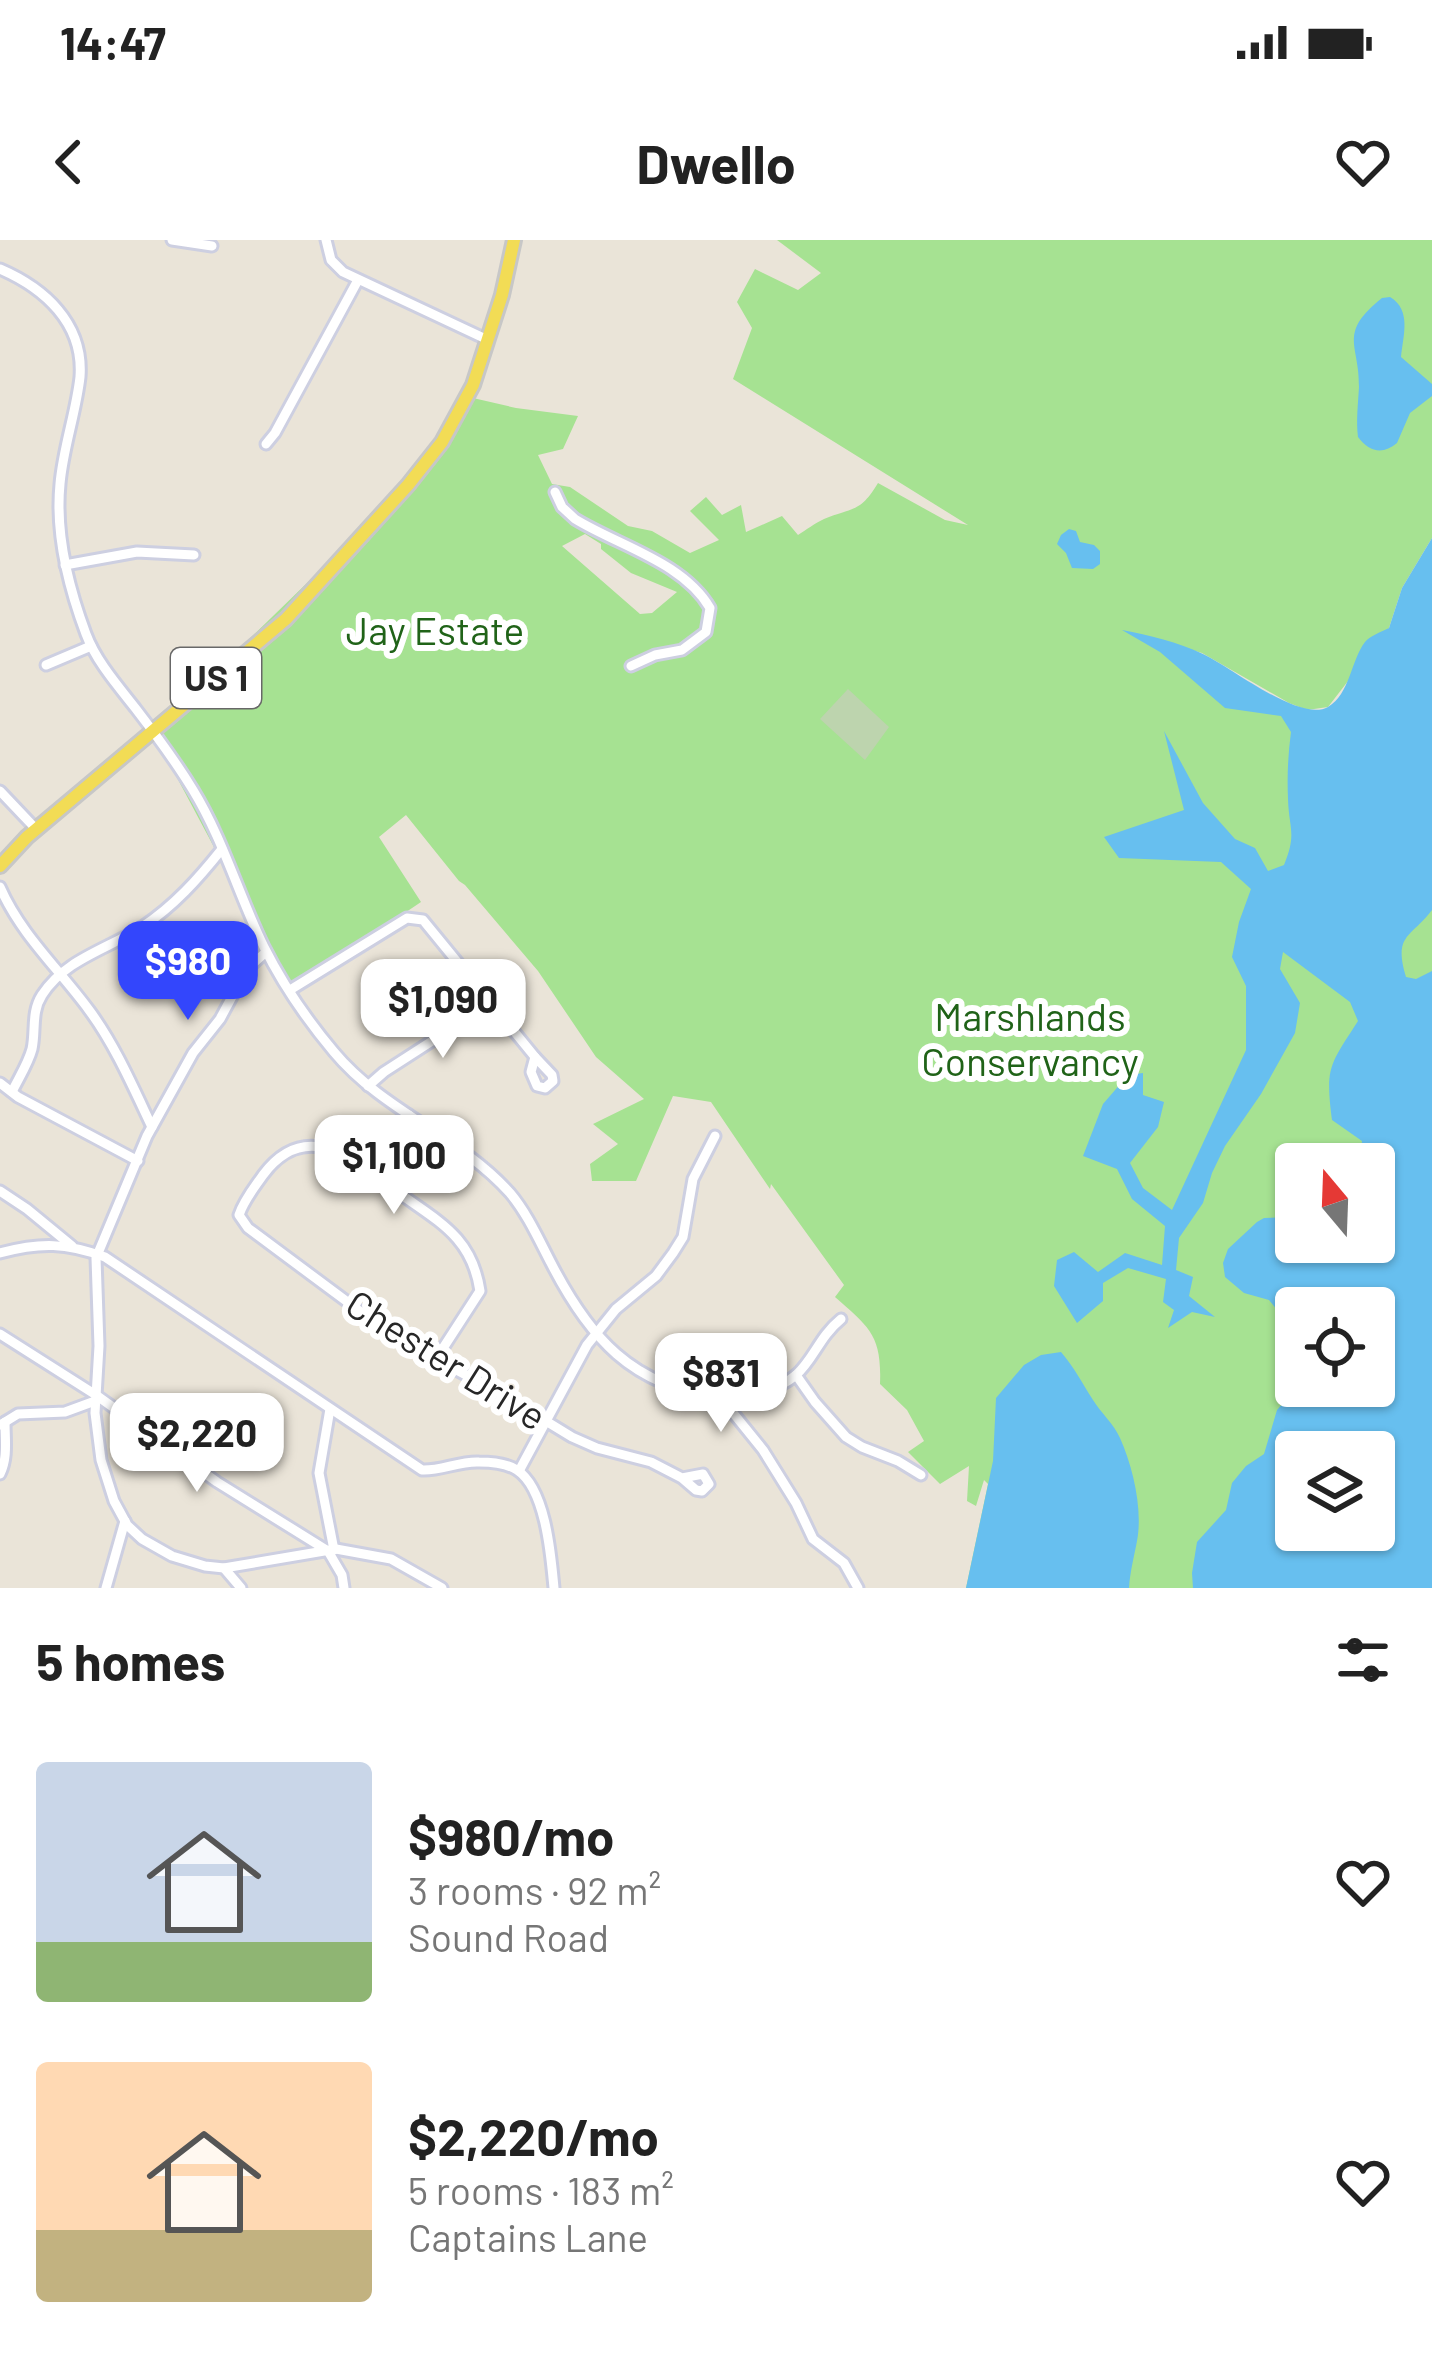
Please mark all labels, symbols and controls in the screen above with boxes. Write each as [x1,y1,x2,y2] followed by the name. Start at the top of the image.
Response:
[60,15,166,69] text: 14:47
[36,129,102,195] icon: back
[1330,129,1396,195] icon: heart
[636,130,796,195] text: Dwello
[346,606,524,653] park label: Jay Estate
[171,648,261,708] road number: US 1
[117,921,259,1023] pin: $980
[145,936,231,983] text: $980
[345,959,541,1061] pin: $1,090
[388,974,498,1021] text: $1,090
[921,992,1139,1084] park label: Marshlands Conservancy
[296,1115,492,1217] pin: $1,100
[342,1130,446,1177] text: $1,100
[1275,1143,1395,1263] north arrow
[1275,1143,1395,1551] map controls
[338,1279,555,1439] street label: Chester Drive
[1275,1287,1395,1407] button: locate
[650,1333,792,1435] pin: $831
[682,1348,760,1395] text: $831
[99,1393,295,1495] pin: $2,220
[137,1408,257,1455] text: $2,220
[1275,1431,1395,1551] button: layers
[1330,1627,1396,1693] icon: filters
[36,1630,225,1691] text: 5 homes
[408,1805,614,1866] text: $980/mo
[132,1810,276,1954] icon: home
[1330,1849,1396,1915] icon: heart
[408,1866,661,1913] text: 3 rooms · 92 m²
[408,1913,609,1960] text: Sound Road
[408,2105,659,2166] text: $2,220/mo
[132,2110,276,2254] icon: home
[1330,2149,1396,2215] icon: heart
[408,2166,674,2213] text: 5 rooms · 183 m²
[408,2213,648,2260] text: Captains Lane

